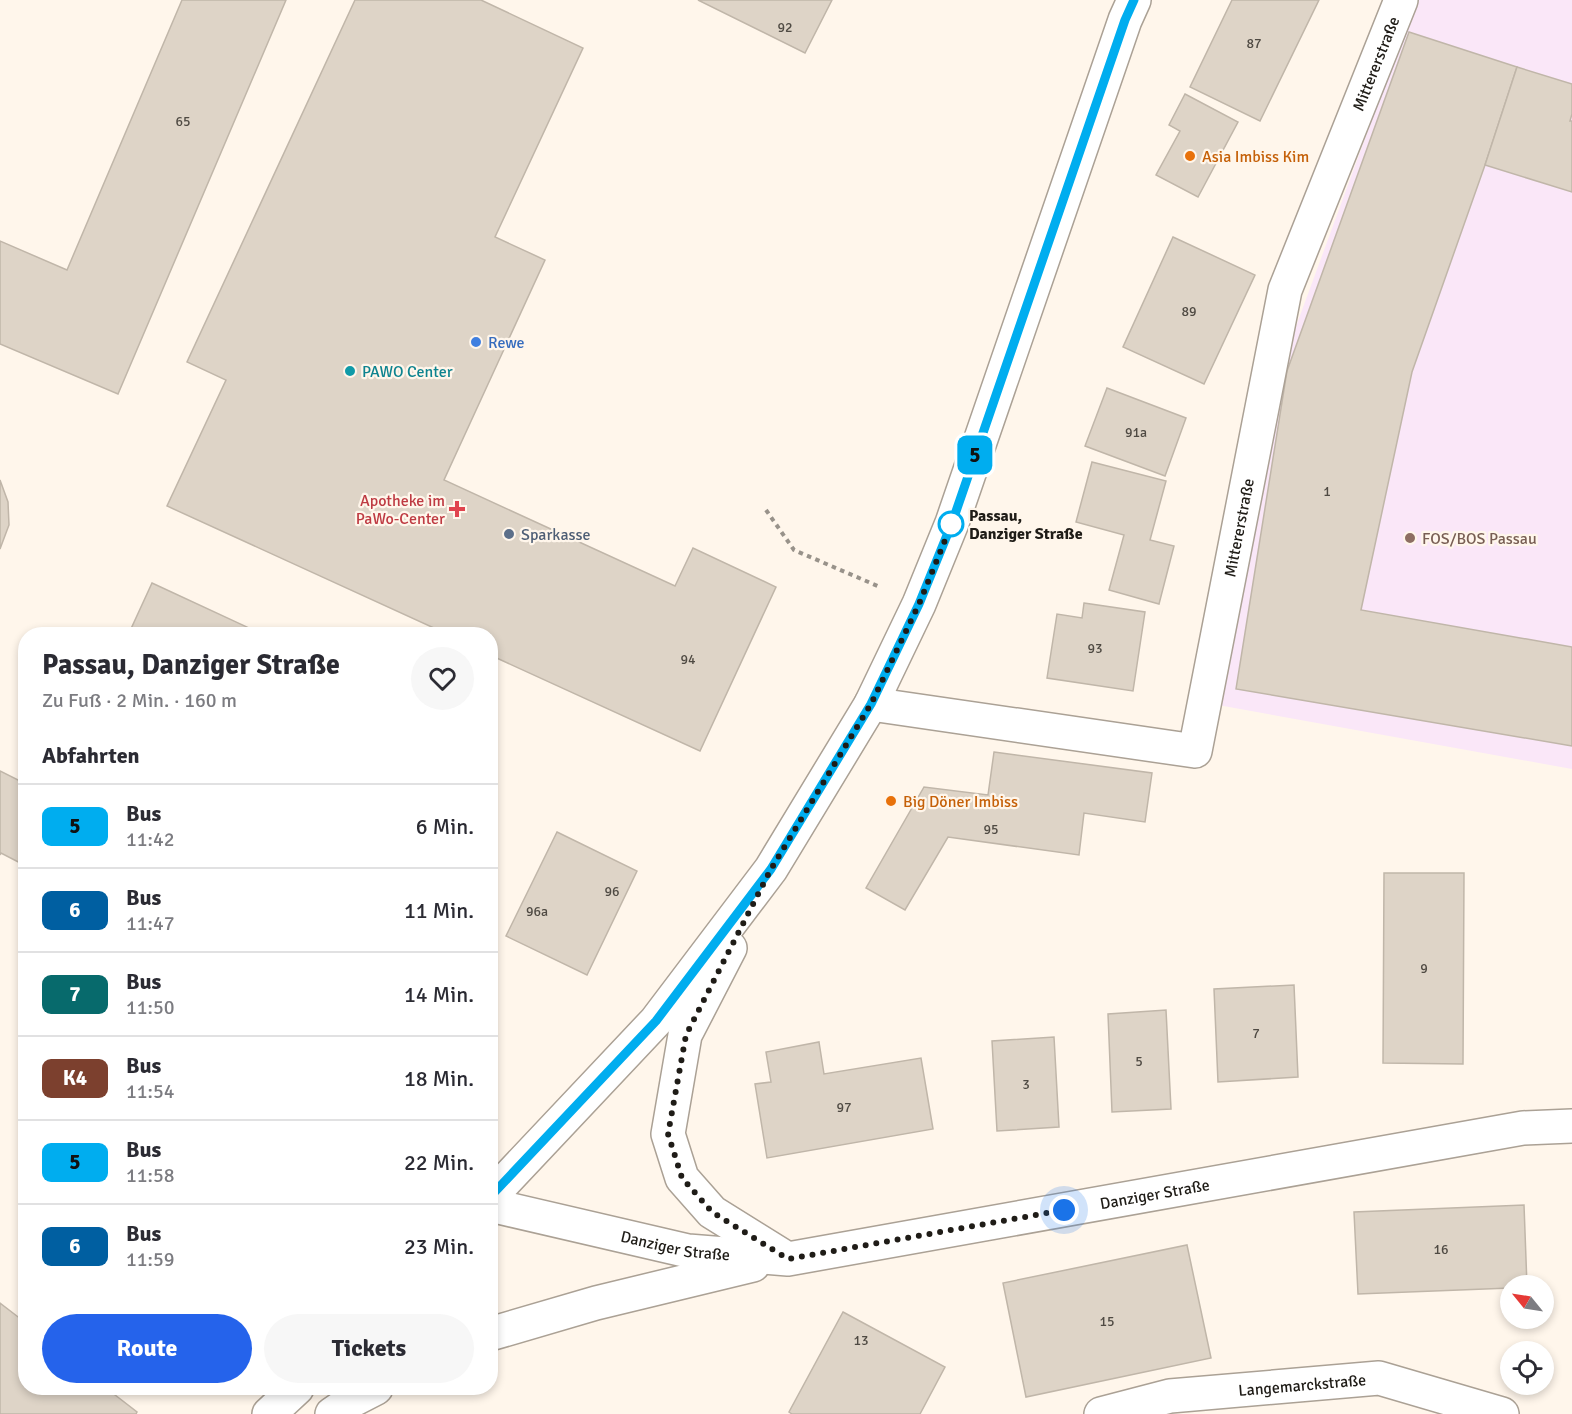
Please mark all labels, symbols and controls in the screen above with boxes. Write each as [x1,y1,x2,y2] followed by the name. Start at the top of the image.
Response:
[1349,14,1404,114] street label: Mittererstraße
[777,19,793,36] house number: 92
[1246,35,1262,52] house number: 87
[175,113,191,130] house number: 65
[1202,147,1309,167] place label: Asia Imbiss Kim
[1183,149,1197,163] marker: Asia Imbiss Kim
[1181,303,1197,320] house number: 89
[488,333,525,353] place label: Rewe
[469,335,483,349] marker: Rewe
[362,362,453,382] place label: PAWO Center
[343,364,357,378] marker: PAWO Center
[1125,424,1147,441] house number: 91a
[956,436,994,474] line badge: 5
[969,442,981,468] text: 5
[1220,477,1259,579] street label: Mittererstraße
[1323,483,1331,500] house number: 1
[356,491,445,529] place label: Apotheke im PaWo-Center
[450,502,464,516] marker: Apotheke im PaWo-Center
[969,506,1083,544] place label: Passau, Danziger Straße
[938,511,964,537] marker: Passau, Danziger Straße
[521,525,591,545] place label: Sparkasse
[502,527,516,541] marker: Sparkasse
[1422,529,1537,549] place label: FOS/BOS Passau
[1403,531,1417,545] marker: FOS/BOS Passau
[1087,640,1103,657] house number: 93
[411,647,474,710] button: heart
[42,648,340,682] text: Passau, Danziger Straße
[680,651,696,668] house number: 94
[42,688,237,713] text: Zu Fuß · 2 Min. · 160 m
[42,742,140,769] text: Abfahrten
[903,792,1018,812] place label: Big Döner Imbiss
[884,794,898,808] marker: Big Döner Imbiss
[126,800,161,827] text: Bus
[69,813,81,839] text: 5
[416,813,474,840] text: 6 Min.
[983,821,999,838] house number: 95
[126,827,175,852] text: 11:42
[604,883,620,900] house number: 96
[126,884,161,911] text: Bus
[69,897,81,923] text: 6
[404,897,474,924] text: 11 Min.
[526,903,548,920] house number: 96a
[126,911,175,936] text: 11:47
[1420,960,1428,977] house number: 9
[126,968,161,995] text: Bus
[69,981,81,1007] text: 7
[404,981,474,1008] text: 14 Min.
[126,995,175,1020] text: 11:50
[1252,1025,1260,1042] house number: 7
[126,1052,161,1079] text: Bus
[1135,1053,1143,1070] house number: 5
[63,1065,87,1091] text: K4
[404,1065,474,1092] text: 18 Min.
[1022,1076,1030,1093] house number: 3
[126,1079,175,1104] text: 11:54
[836,1099,852,1116] house number: 97
[126,1136,161,1163] text: Bus
[69,1149,81,1175] text: 5
[404,1149,474,1176] text: 22 Min.
[126,1163,175,1188] text: 11:58
[1098,1175,1211,1214] street label: Danziger Straße
[1049,1195,1079,1225] your location
[126,1220,161,1247] text: Bus
[619,1227,731,1265] street label: Danziger Straße
[69,1233,81,1259] text: 6
[404,1233,474,1260] text: 23 Min.
[1433,1241,1449,1258] house number: 16
[126,1247,175,1272] text: 11:59
[1500,1275,1554,1329] north arrow
[1500,1275,1554,1395] map controls
[1099,1313,1115,1330] house number: 15
[42,1314,252,1383] button: Route
[264,1314,474,1383] button: Tickets
[853,1332,869,1349] house number: 13
[1500,1341,1554,1395] button: locate
[1238,1370,1367,1401] street label: Langemarckstraße

